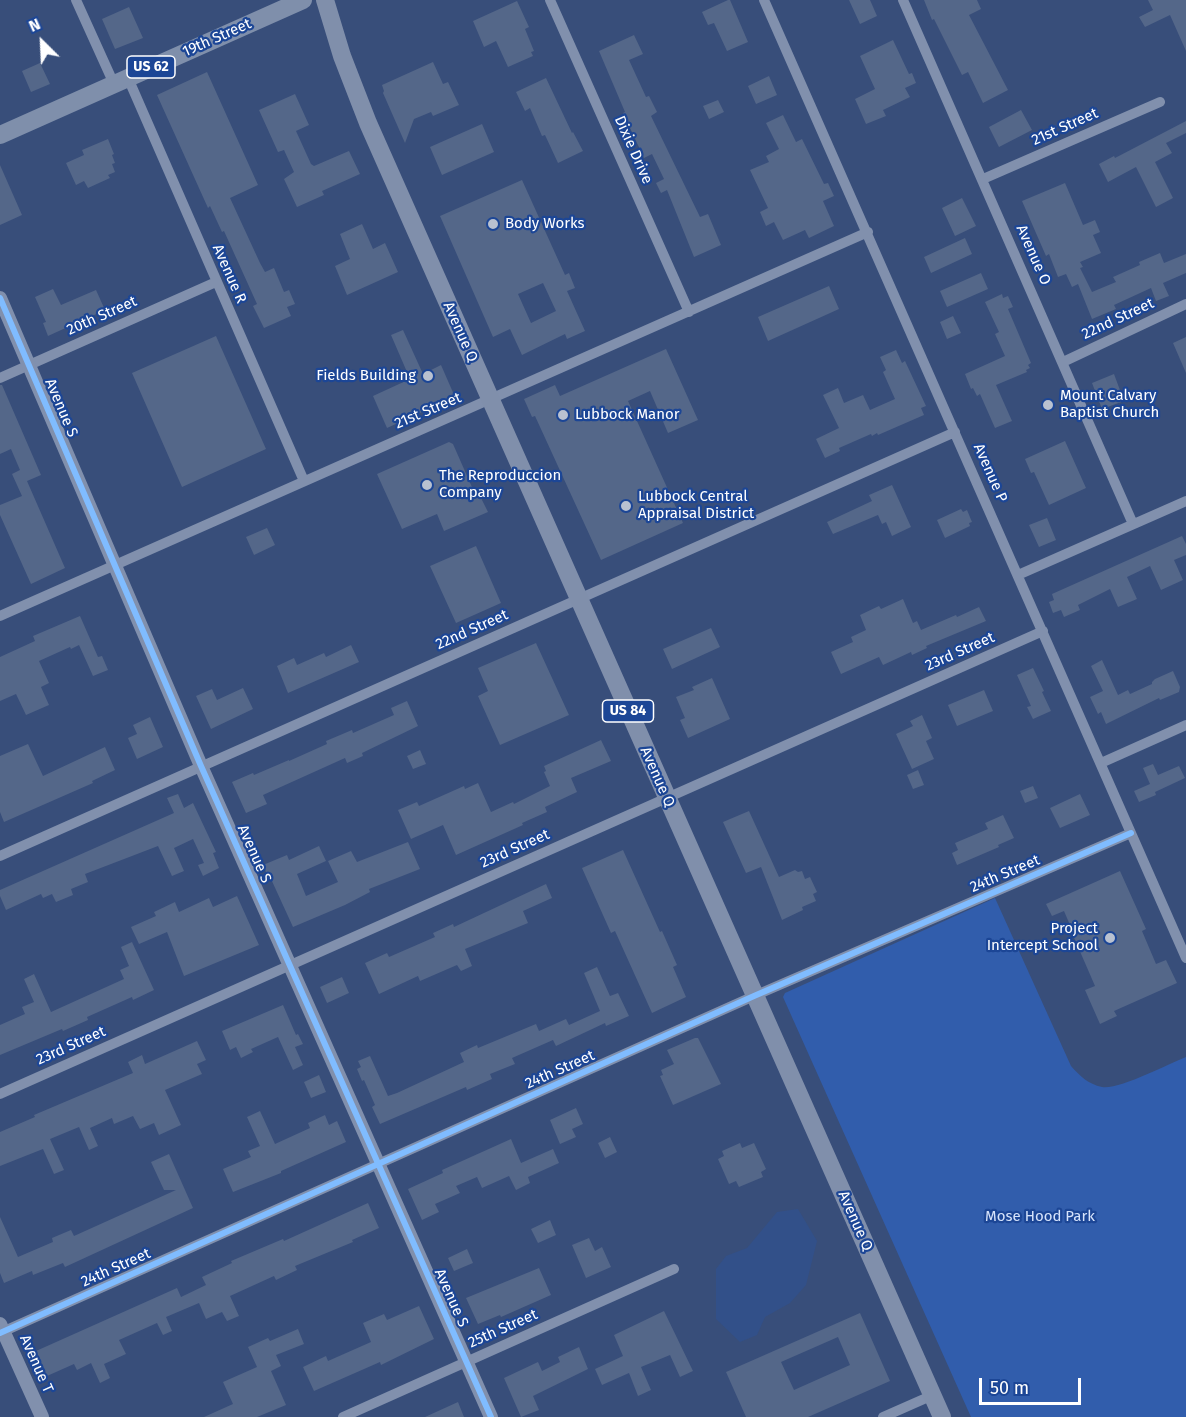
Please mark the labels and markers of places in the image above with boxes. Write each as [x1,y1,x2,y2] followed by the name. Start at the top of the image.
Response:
[505,215,585,233] place label: Body Works
[486,217,500,231] marker: Body Works
[316,367,416,385] place label: Fields Building
[421,369,435,383] marker: Fields Building
[1060,387,1159,422] place label: Mount Calvary Baptist Church
[1041,398,1055,412] marker: Mount Calvary Baptist Church
[575,406,680,424] place label: Lubbock Manor
[556,408,570,422] marker: Lubbock Manor
[439,467,561,502] place label: The Reproduccion Company
[420,478,434,492] marker: The Reproduccion Company
[638,488,754,523] place label: Lubbock Central Appraisal District
[619,499,633,513] marker: Lubbock Central Appraisal District
[987,920,1098,955] place label: Project Intercept School
[1103,931,1117,945] marker: Project Intercept School

